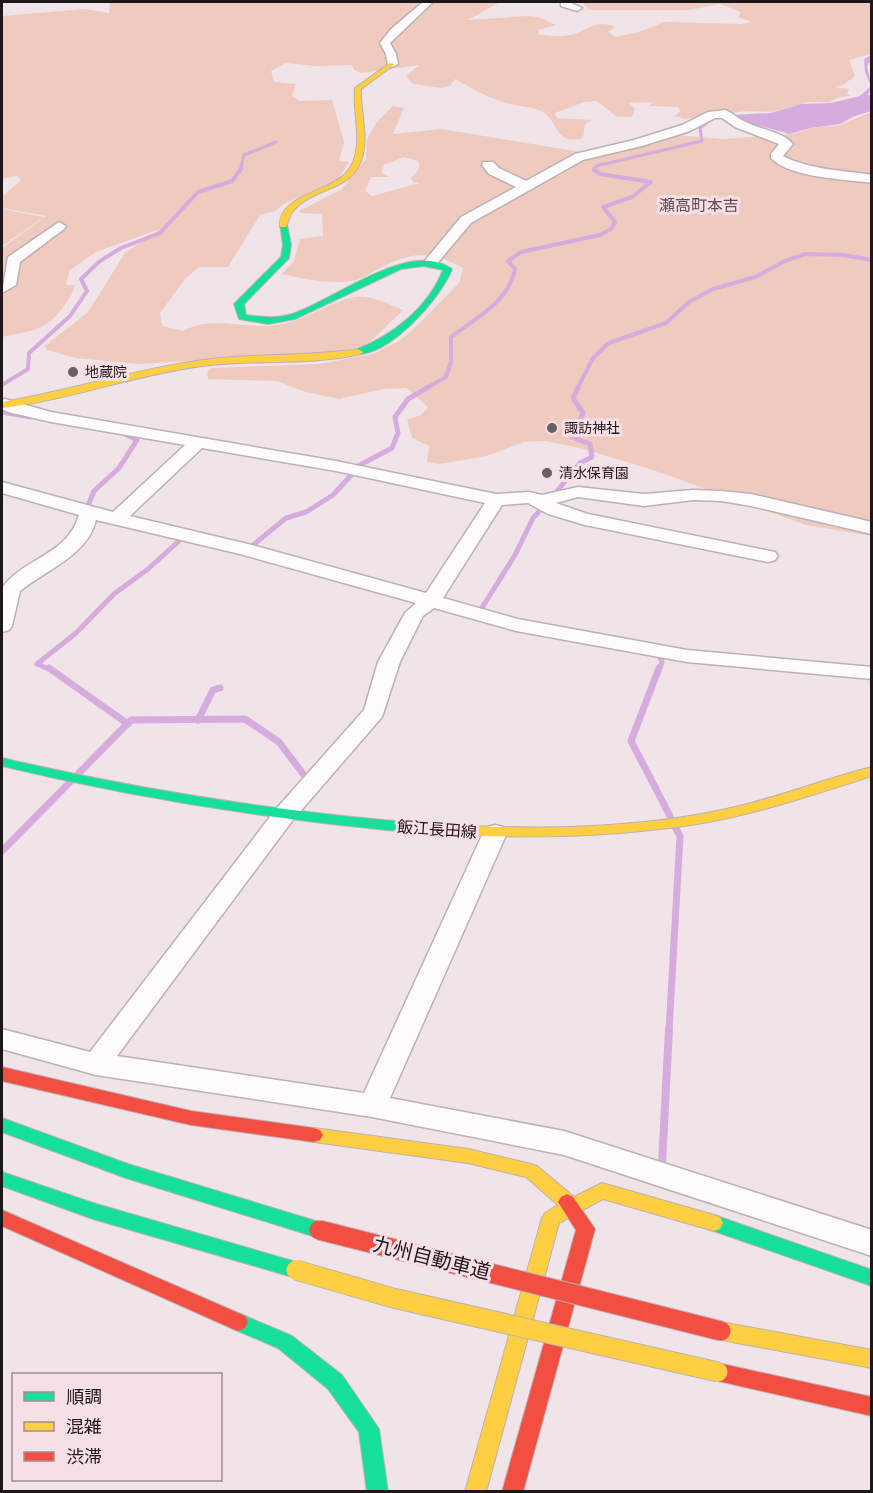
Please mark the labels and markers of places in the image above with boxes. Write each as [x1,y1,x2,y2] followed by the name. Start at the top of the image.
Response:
[85,362,127,381] place label: 地蔵院
[66,365,80,379] marker: 地蔵院
[564,418,620,437] place label: 諏訪神社
[545,421,559,435] marker: 諏訪神社
[559,463,629,482] place label: 清水保育園
[540,466,554,480] marker: 清水保育園

